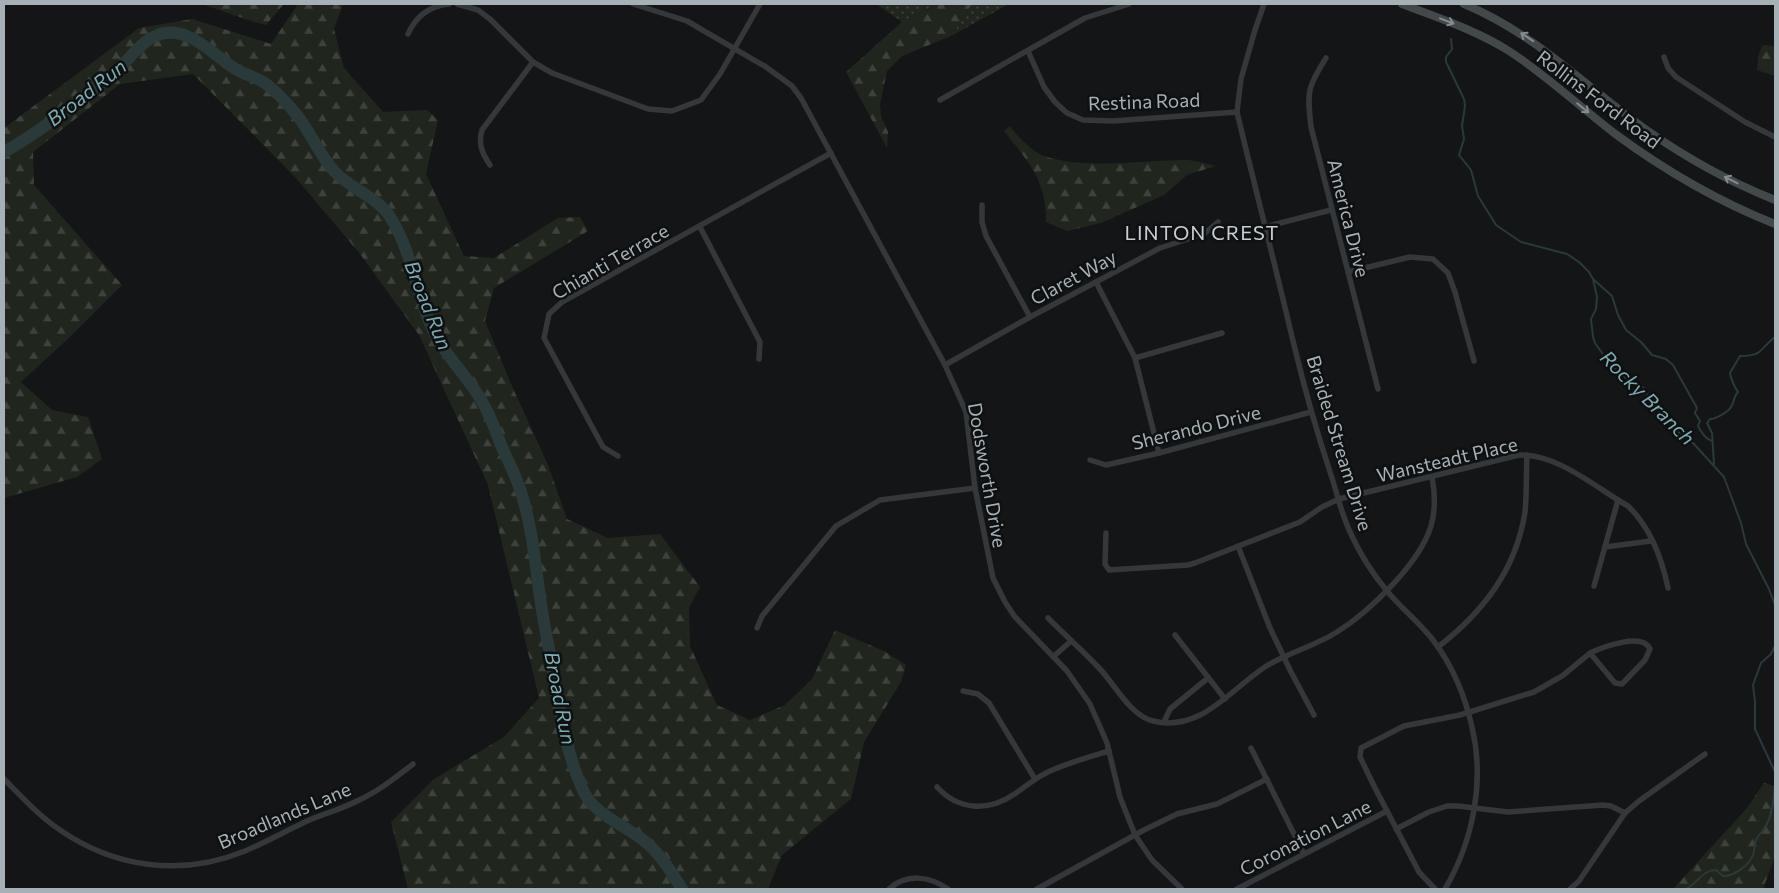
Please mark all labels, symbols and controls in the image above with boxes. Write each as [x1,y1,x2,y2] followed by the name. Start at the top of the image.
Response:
[1439,17,1454,26] one-way arrow
[1520,32,1534,42] one-way arrow
[1532,45,1666,153] street label: Rollins Ford Road
[41,54,131,130] water label: Broad Run
[1088,88,1200,114] street label: Restina Road
[1576,103,1590,113] one-way arrow
[1323,156,1375,280] street label: America Drive
[1724,175,1739,185] one-way arrow
[548,218,672,304] street label: Chianti Terrace
[1125,220,1279,244] district label: LINTON CREST
[1026,245,1120,309] street label: Claret Way
[400,257,458,353] water label: Broad Run
[1596,345,1700,449] water label: Rocky Branch
[1302,353,1378,533] street label: Braided Stream Drive
[1129,400,1263,454] street label: Sherando Drive
[964,401,1012,549] street label: Dodsworth Drive
[1374,432,1520,486] street label: Wansteadt Place
[540,649,582,747] water label: Broad Run
[214,777,354,853] street label: Broadlands Lane
[1236,794,1374,880] street label: Coronation Lane

